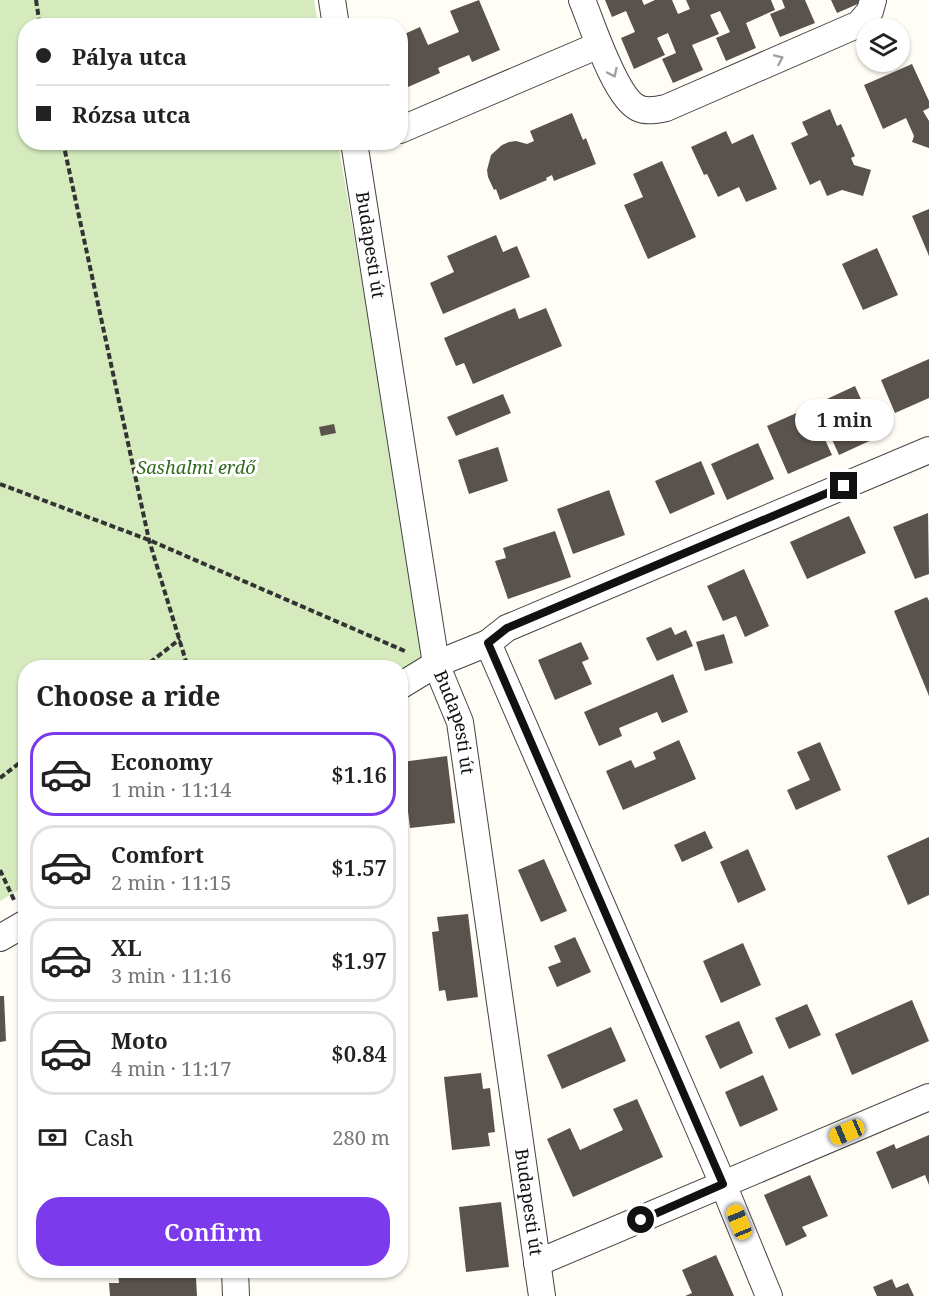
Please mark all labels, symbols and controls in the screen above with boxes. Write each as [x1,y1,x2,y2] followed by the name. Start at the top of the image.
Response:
[856,18,910,72] map controls
[856,18,910,72] button: layers
[72,41,187,71] text: Pálya utca
[772,54,783,66] one-way arrow
[605,67,617,78] one-way arrow
[72,99,191,129] text: Rózsa utca
[351,189,391,300] street label: Budapesti út
[794,399,894,441] callout: 1 min
[817,406,872,433] text: 1 min
[136,455,256,479] park label: Sashalmi erdő
[830,472,857,499] route end
[429,666,480,776] street label: Budapesti út
[36,677,221,714] text: Choose a ride
[111,746,213,776] text: Economy
[39,747,93,801] icon: car
[331,759,387,789] text: $1.16
[111,776,231,803] text: 1 min · 11:14
[111,839,204,869] text: Comfort
[39,840,93,894] icon: car
[331,852,387,882] text: $1.57
[111,869,231,896] text: 2 min · 11:15
[111,932,142,962] text: XL
[39,933,93,987] icon: car
[331,945,387,975] text: $1.97
[111,962,231,989] text: 3 min · 11:16
[111,1025,168,1055] text: Moto
[39,1026,93,1080] icon: car
[331,1038,387,1068] text: $0.84
[111,1055,231,1082] text: 4 min · 11:17
[827,1117,867,1147] car
[36,1121,69,1154] icon: cash
[84,1122,134,1152] text: Cash
[332,1124,390,1151] text: 280 m
[510,1147,549,1257] street label: Budapesti út
[36,1197,390,1266] button: Confirm
[724,1202,754,1242] car
[627,1206,654,1233] route start

